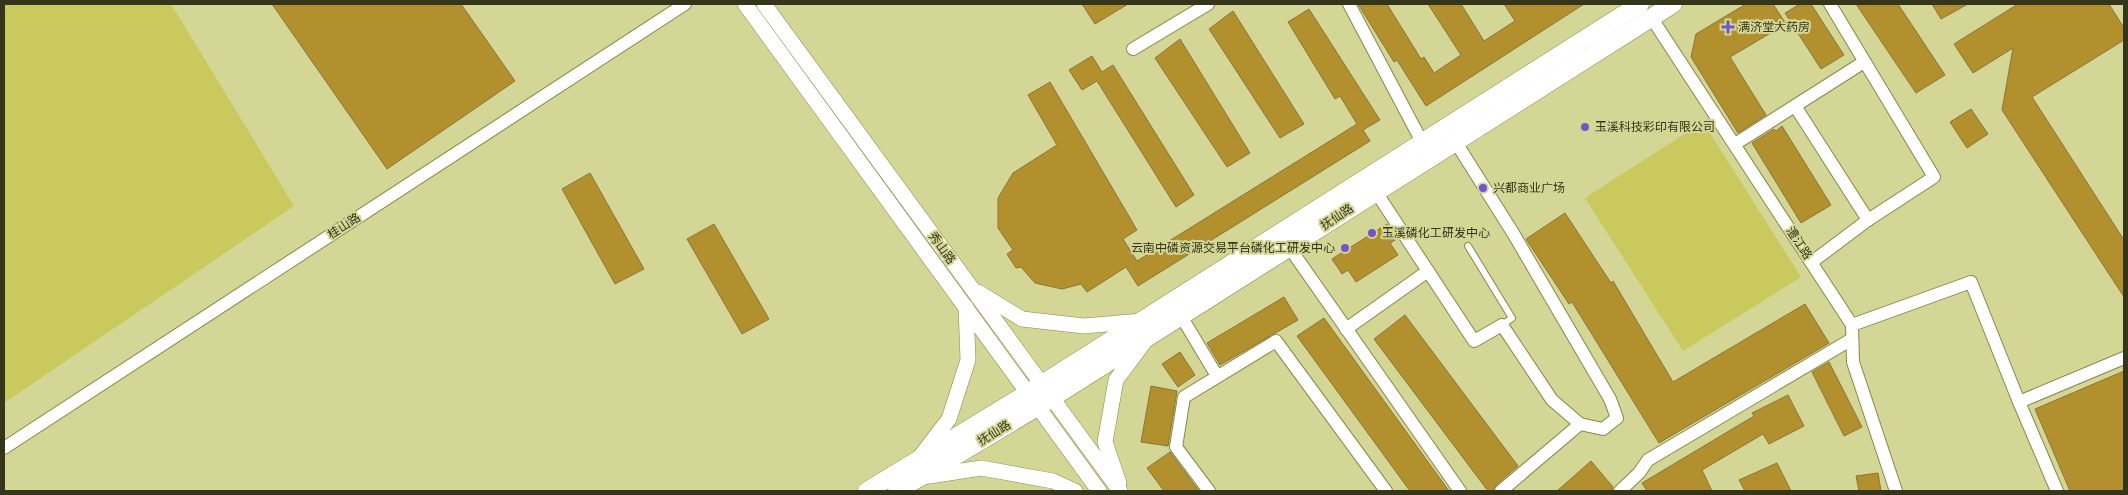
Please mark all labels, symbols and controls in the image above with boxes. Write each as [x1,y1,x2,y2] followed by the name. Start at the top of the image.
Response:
[1738,19,1810,33] place label: 满济堂大药房
[1722,21,1734,33] marker: 满济堂大药房
[1595,119,1715,133] place label: 玉溪科技彩印有限公司
[1579,121,1591,133] marker: 玉溪科技彩印有限公司
[1493,180,1565,194] place label: 兴都商业广场
[1477,182,1489,194] marker: 兴都商业广场
[1318,200,1355,232] street label: 抚仙路
[325,209,362,241] street label: 桂山路
[1784,224,1816,261] street label: 澧江路
[1382,225,1490,239] place label: 玉溪磷化工研发中心
[1366,227,1378,239] marker: 玉溪磷化工研发中心
[927,229,959,266] street label: 秀山路
[1131,240,1335,254] place label: 云南中磷资源交易平台磷化工研发中心
[1339,242,1351,254] marker: 云南中磷资源交易平台磷化工研发中心
[974,417,1013,447] street label: 抚仙路

